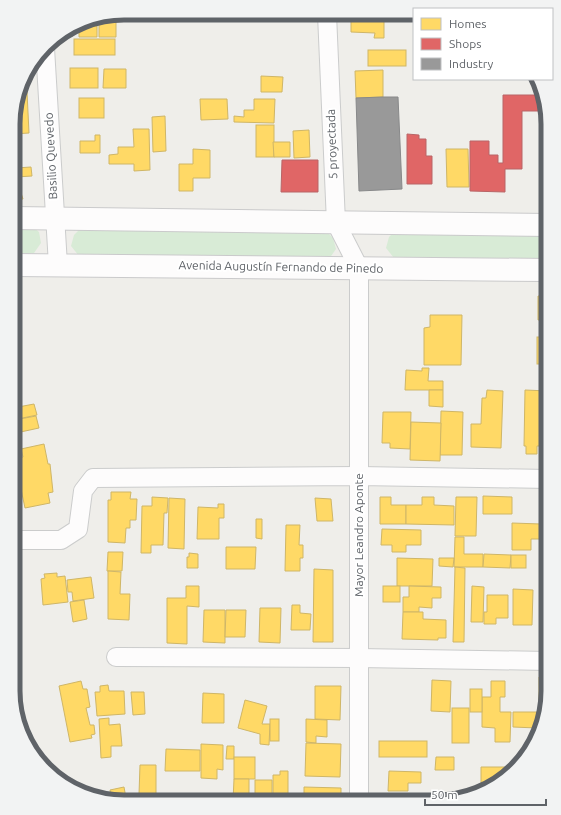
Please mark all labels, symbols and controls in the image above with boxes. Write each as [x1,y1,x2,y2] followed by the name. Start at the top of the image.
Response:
[413,8,553,80] legend
[449,17,487,30] text: Homes
[449,37,481,50] text: Shops
[449,57,494,70] text: Industry
[324,109,339,179] street label: 5 proyectada
[42,112,59,200] street label: Basilio Quevedo
[179,258,384,275] street label: Avenida Augustín Fernando de Pinedo
[352,473,365,597] street label: Mayor Leandro Aponte
[425,781,546,807] scale bar
[431,788,458,801] text: 50 m

